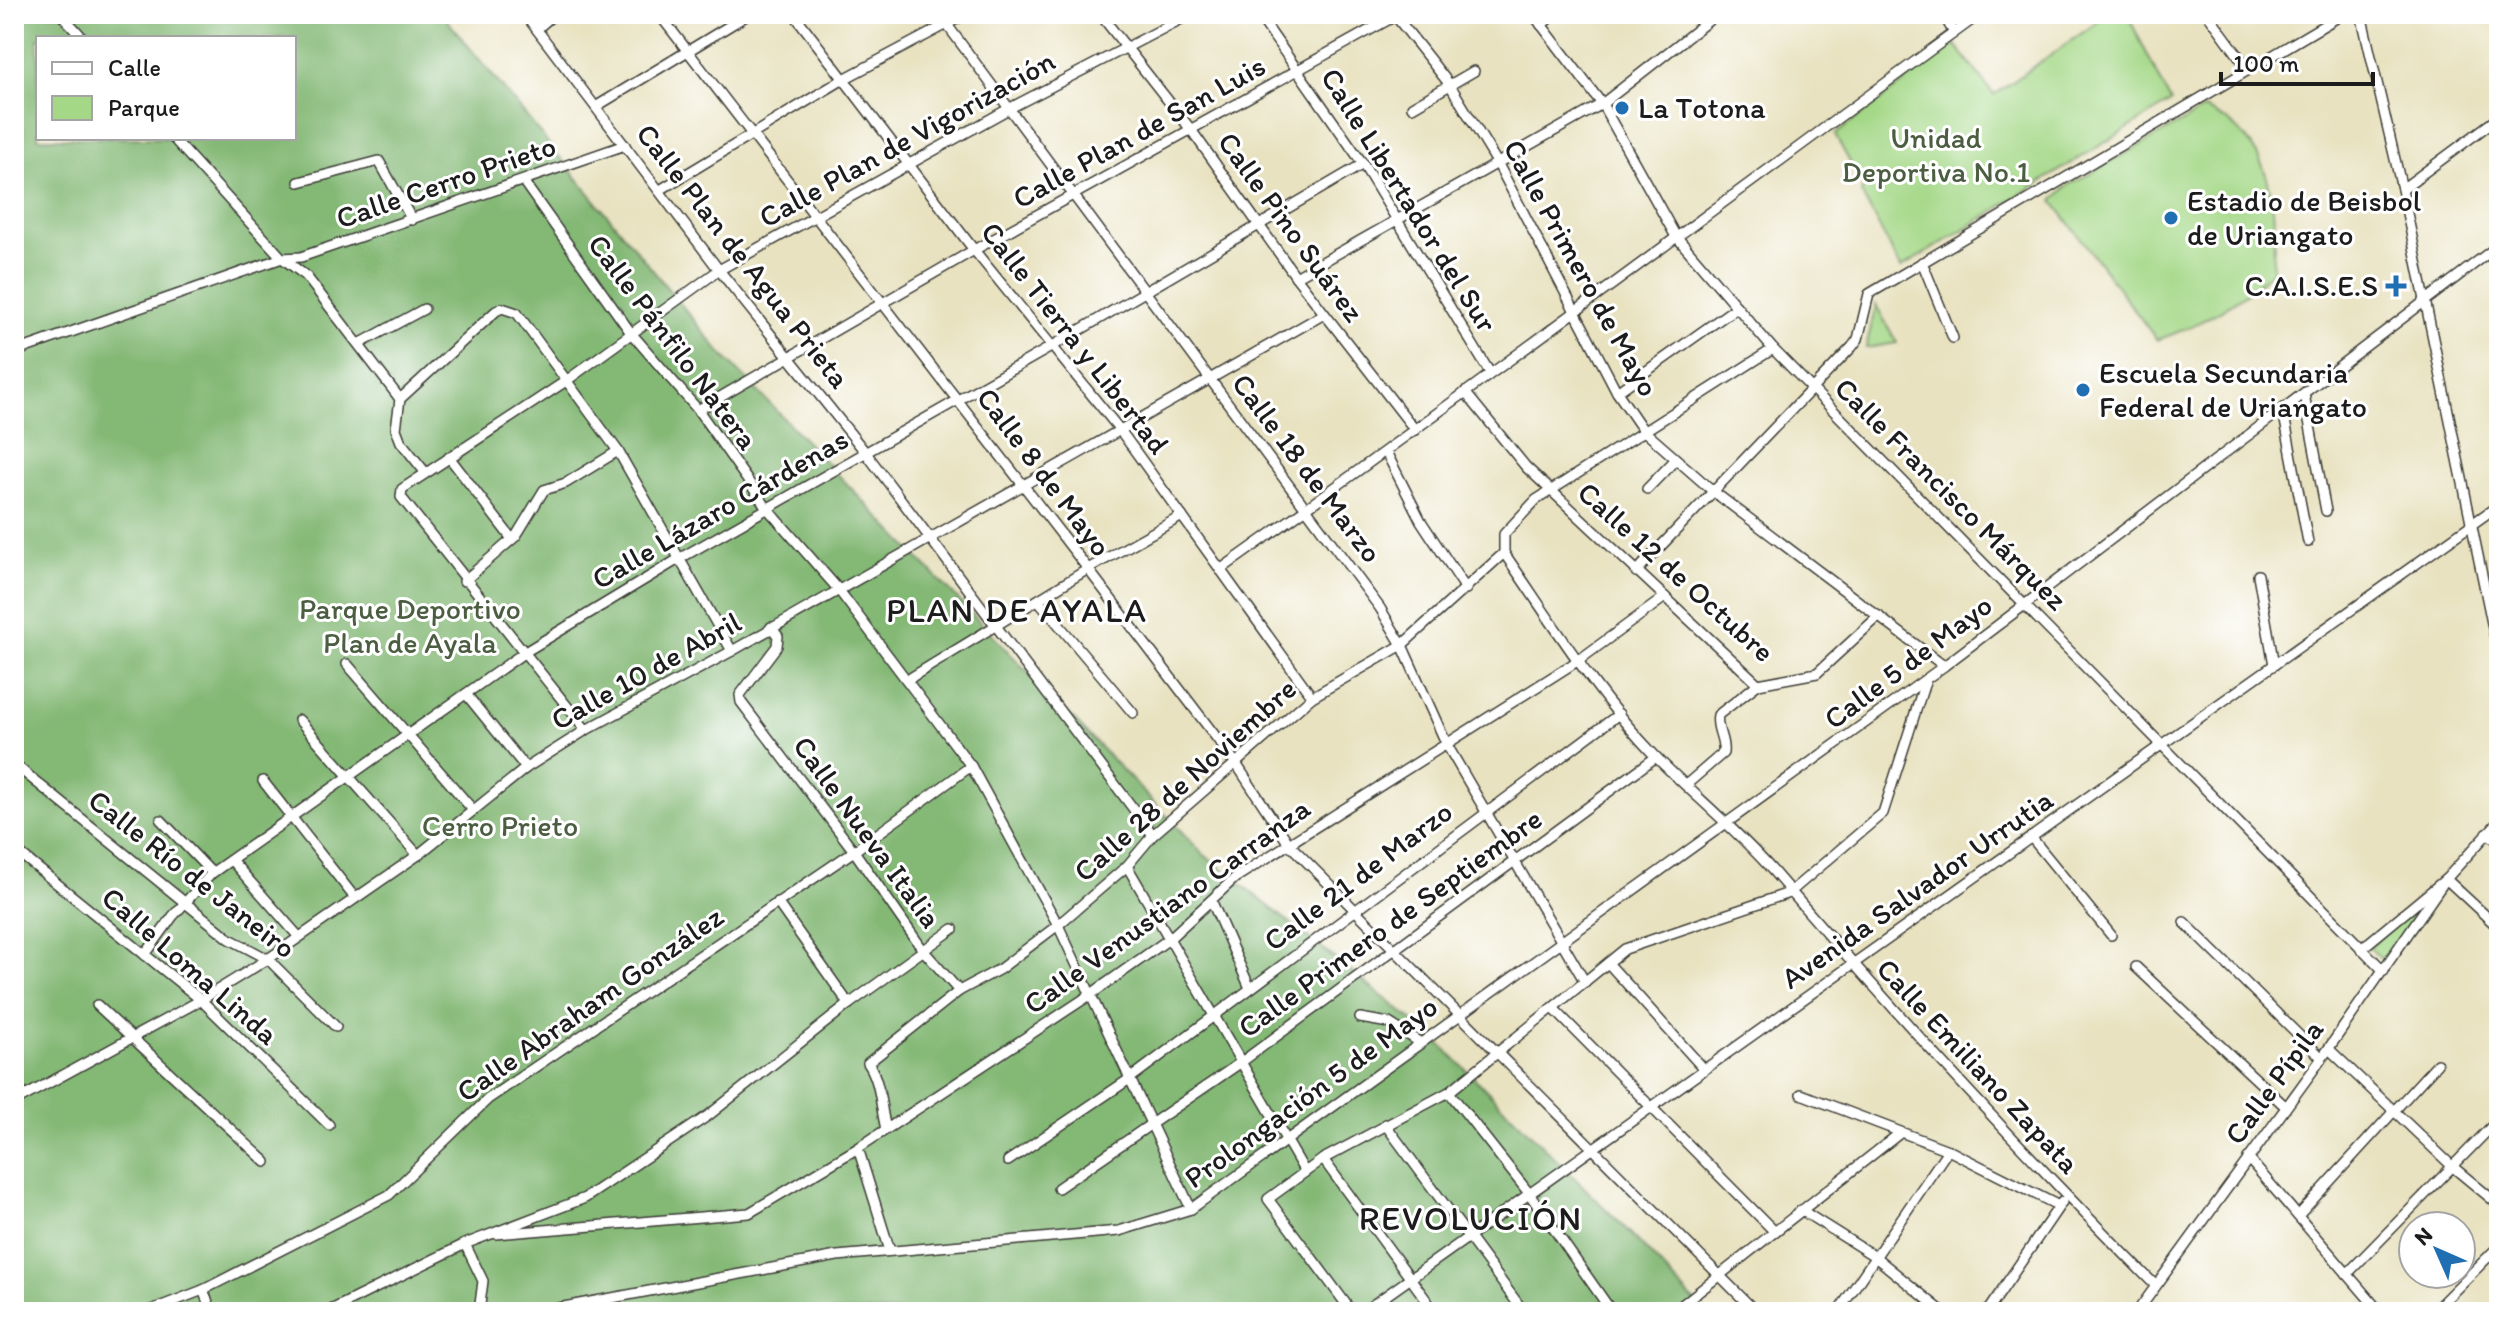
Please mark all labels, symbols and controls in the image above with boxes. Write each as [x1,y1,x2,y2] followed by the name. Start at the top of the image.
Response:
[36,36,296,140] legend
[2221,36,2373,86] scale bar
[752,42,1061,235] street label: Calle Plan de Vigorización
[1006,47,1272,216] street label: Calle Plan de San Luis
[2233,49,2299,78] text: 100 m
[108,53,161,82] text: Calle
[1313,61,1506,339] street label: Calle Libertador del Sur
[1638,89,1766,126] place label: La Totona
[108,93,180,122] text: Parque
[1613,99,1631,117] marker: La Totona
[628,116,859,396] street label: Calle Plan de Agua Prieta
[1842,119,2030,190] park label: Unidad Deportiva No.1
[1210,125,1373,329] street label: Calle Pino Suárez
[331,127,561,236] street label: Calle Cerro Prieto
[1495,133,1667,403] street label: Calle Primero de Mayo
[2187,182,2422,253] place label: Estadio de Beisbol de Uriangato
[2162,209,2180,227] marker: Estadio de Beisbol de Uriangato
[973,214,1178,461] street label: Calle Tierra y Libertad
[580,227,767,457] street label: Calle Pánfilo Natera
[2244,267,2378,304] place label: C.A.I.S.E.S
[2385,275,2407,297] marker: C.A.I.S.E.S
[2099,354,2367,425] place label: Escuela Secundaria Federal de Uriangato
[1224,366,1391,570] street label: Calle 18 de Marzo
[1827,369,2076,618] street label: Calle Francisco Márquez
[969,380,1120,563] street label: Calle 8 de Mayo
[2074,381,2092,399] marker: Escuela Secundaria Federal de Uriangato
[585,420,855,597] street label: Calle Lázaro Cárdenas
[1570,474,1782,670] street label: Calle 12 de Octubre
[1816,586,1999,737] street label: Calle 5 de Mayo
[299,590,521,661] park label: Parque Deportivo Plan de Ayala
[886,590,1148,631] district label: PLAN DE AYALA
[544,603,748,738] street label: Calle 10 de Abril
[1066,670,1304,889] street label: Calle 28 de Noviembre
[785,728,950,935] street label: Calle Nueva Italia
[1774,780,2060,996] street label: Avenida Salvador Urrutia
[81,781,304,966] street label: Calle Río de Janeiro
[1016,789,1317,1022] street label: Calle Venustiano Carranza
[1256,793,1459,959] street label: Calle 21 de Marzo
[1230,800,1549,1045] street label: Calle Primero de Septiembre
[422,807,578,844] park label: Cerro Prieto
[94,879,287,1053] street label: Calle Loma Linda
[449,897,730,1110] street label: Calle Abraham González
[1869,950,2088,1181] street label: Calle Emiliano Zapata
[1177,987,1445,1196] street label: Prolongación 5 de Mayo
[2216,1012,2331,1151] street label: Calle Pípila
[1359,1198,1583,1239] district label: REVOLUCIÓN
[2397,1210,2477,1290] north arrow
[2408,1221,2438,1251] text: N

